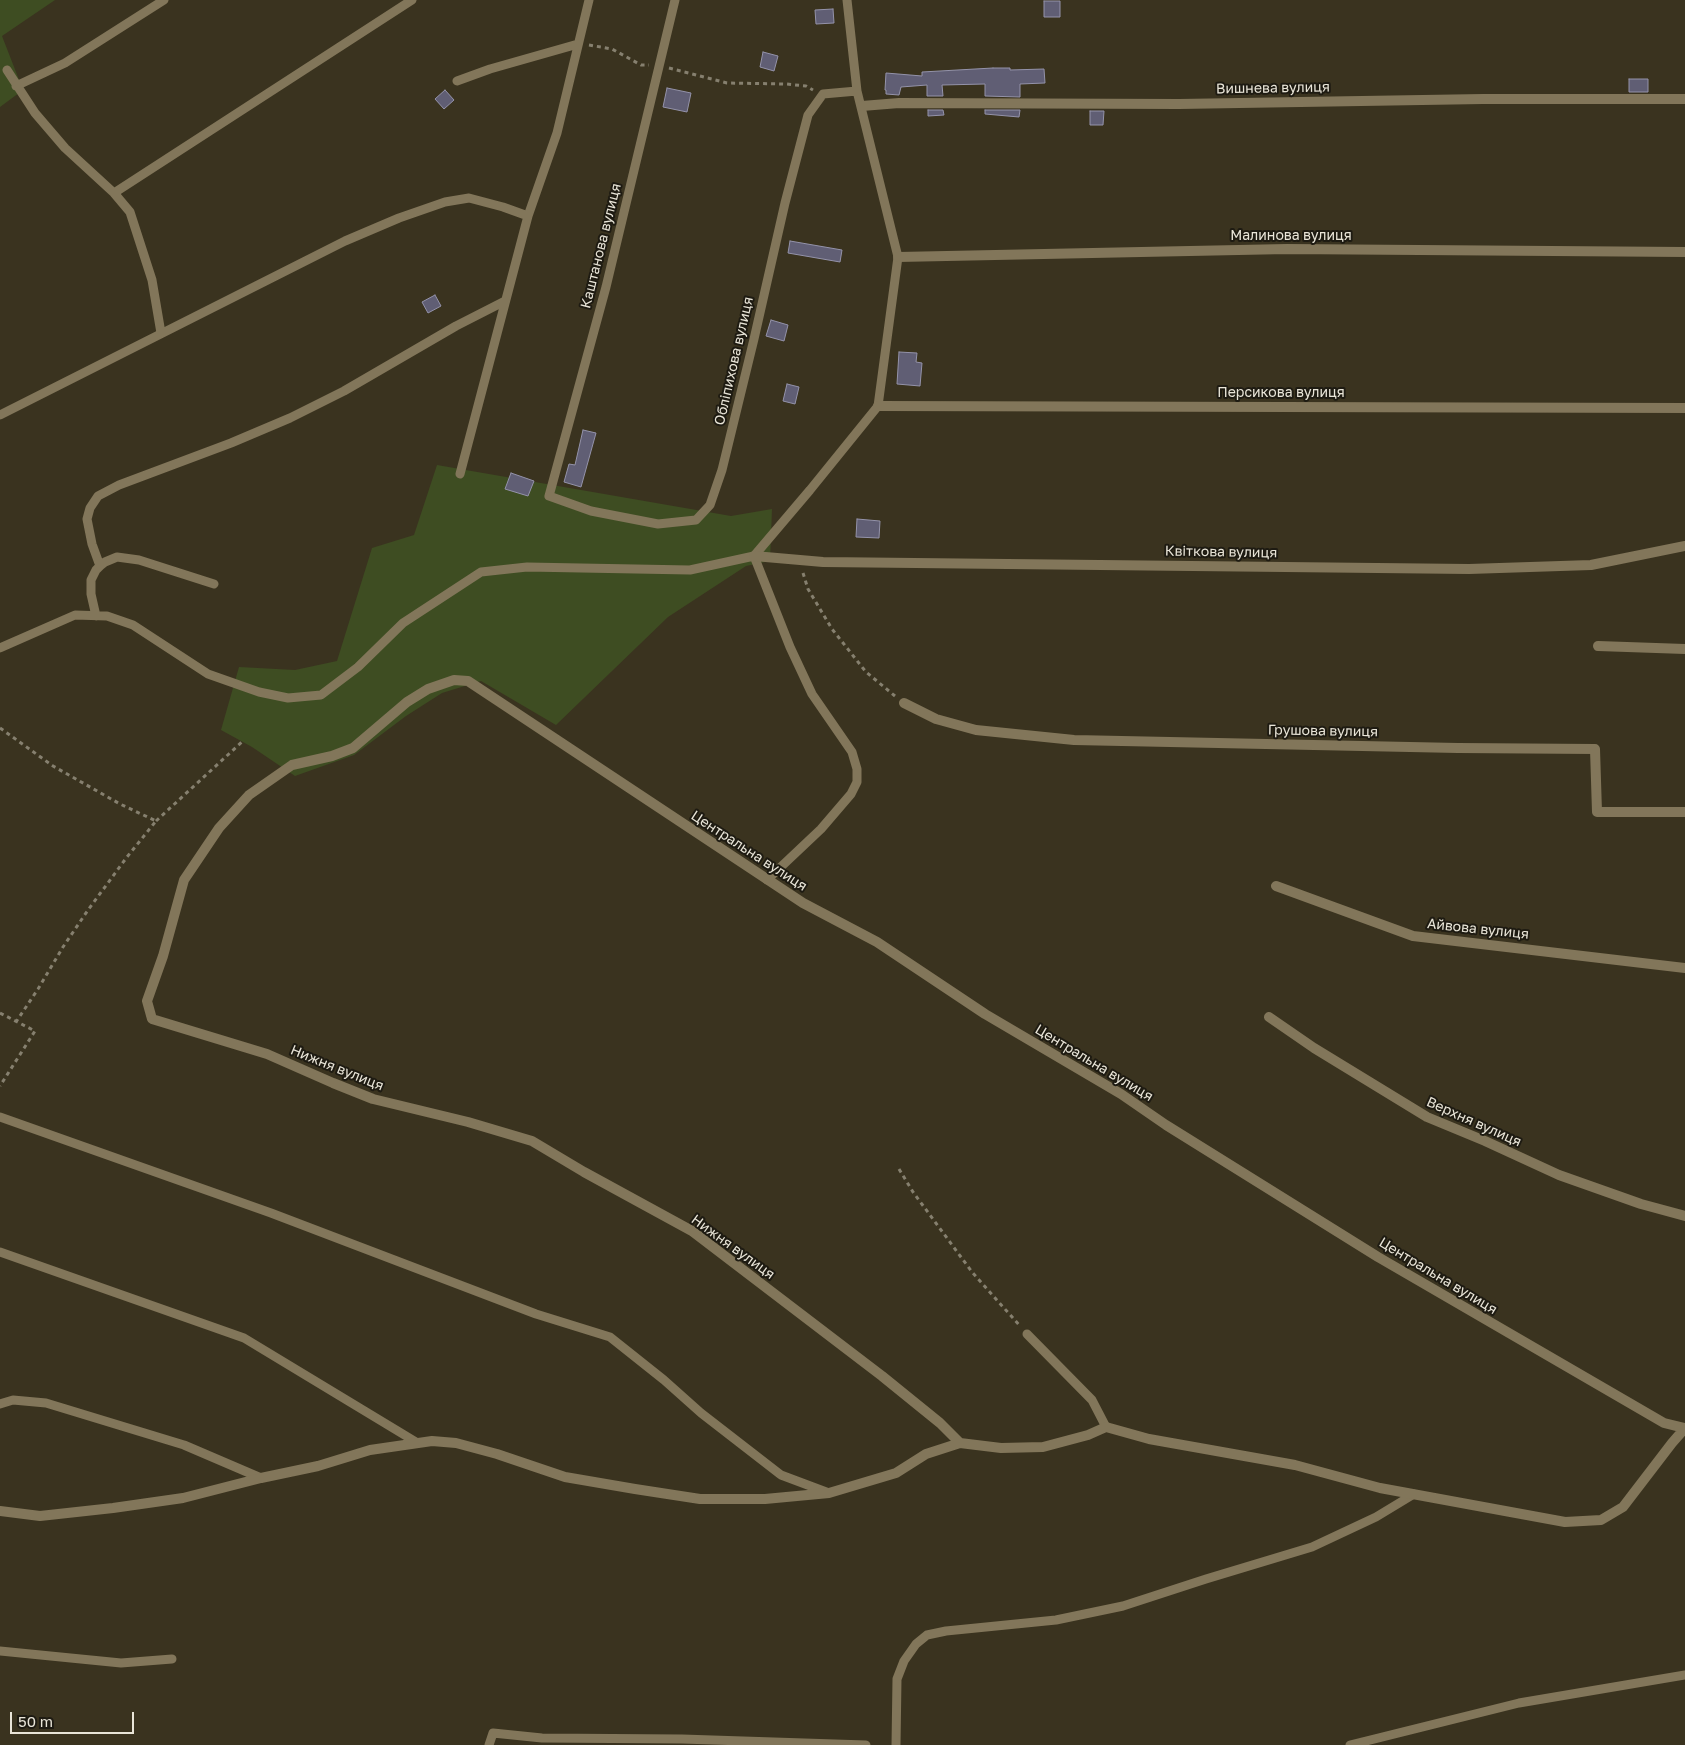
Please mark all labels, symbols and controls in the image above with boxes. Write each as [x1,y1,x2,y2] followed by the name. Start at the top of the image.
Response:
[1216,79,1330,97] street label: Вишнева вулиця
[577,182,625,310] street label: Каштанова вулиця
[1230,228,1352,244] street label: Малинова вулиця
[711,295,757,427] street label: Обліпихова вулиця
[1217,385,1345,401] street label: Персикова вулиця
[1165,543,1277,561] street label: Квіткова вулиця
[1268,722,1378,740] street label: Грушова вулиця
[688,807,810,895] street label: Центральна вулиця
[1426,915,1530,943] street label: Айвова вулиця
[1032,1021,1156,1105] street label: Центральна вулиця
[288,1042,386,1094] street label: Нижня вулиця
[1424,1094,1524,1150] street label: Верхня вулиця
[688,1211,778,1283] street label: Нижня вулиця
[1376,1234,1500,1318] street label: Центральна вулиця
[12,1702,136,1734] scale bar
[18,1712,53,1730] text: 50 m

